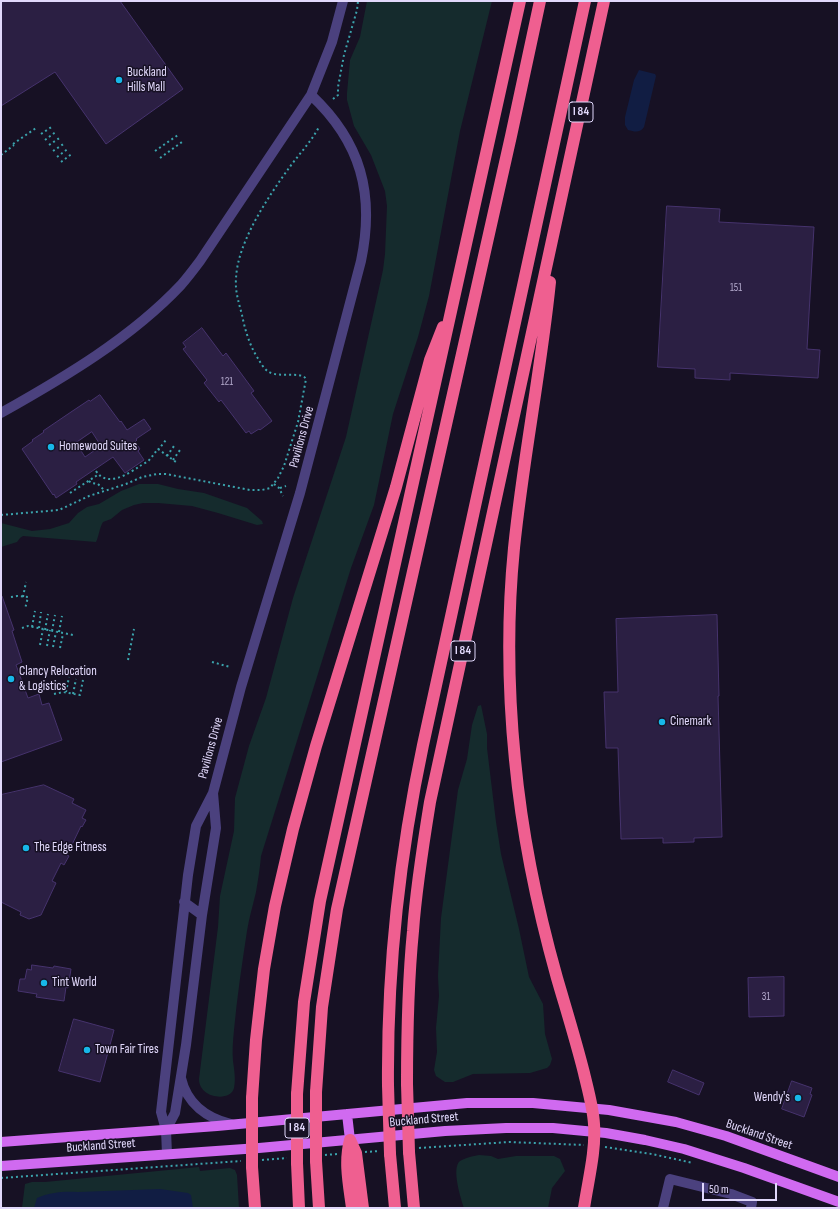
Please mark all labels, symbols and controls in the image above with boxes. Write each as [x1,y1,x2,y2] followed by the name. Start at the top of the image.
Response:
[127,65,167,96] place label: Buckland Hills Mall
[114,75,124,85] marker: Buckland Hills Mall
[569,102,593,122] road number: I 84
[730,281,742,295] house number: 151
[221,375,233,389] house number: 121
[286,404,318,470] street label: Pavilions Drive
[59,439,137,455] place label: Homewood Suites
[46,442,56,452] marker: Homewood Suites
[451,641,475,661] road number: I 84
[19,664,97,695] place label: Clancy Relocation & Logistics
[6,674,16,684] marker: Clancy Relocation & Logistics
[670,714,712,730] place label: Cinemark
[195,715,227,781] street label: Pavilions Drive
[657,717,667,727] marker: Cinemark
[34,840,107,856] place label: The Edge Fitness
[21,843,31,853] marker: The Edge Fitness
[52,975,97,991] place label: Tint World
[39,978,49,988] marker: Tint World
[762,990,770,1004] house number: 31
[95,1042,159,1058] place label: Town Fair Tires
[82,1045,92,1055] marker: Town Fair Tires
[754,1090,790,1106] place label: Wendy's
[793,1093,803,1103] marker: Wendy's
[389,1109,459,1131] street label: Buckland Street
[724,1116,794,1154] street label: Buckland Street
[285,1118,309,1138] road number: I 84
[66,1136,136,1156] street label: Buckland Street
[704,1175,779,1201] scale bar
[709,1182,729,1197] text: 50 m

